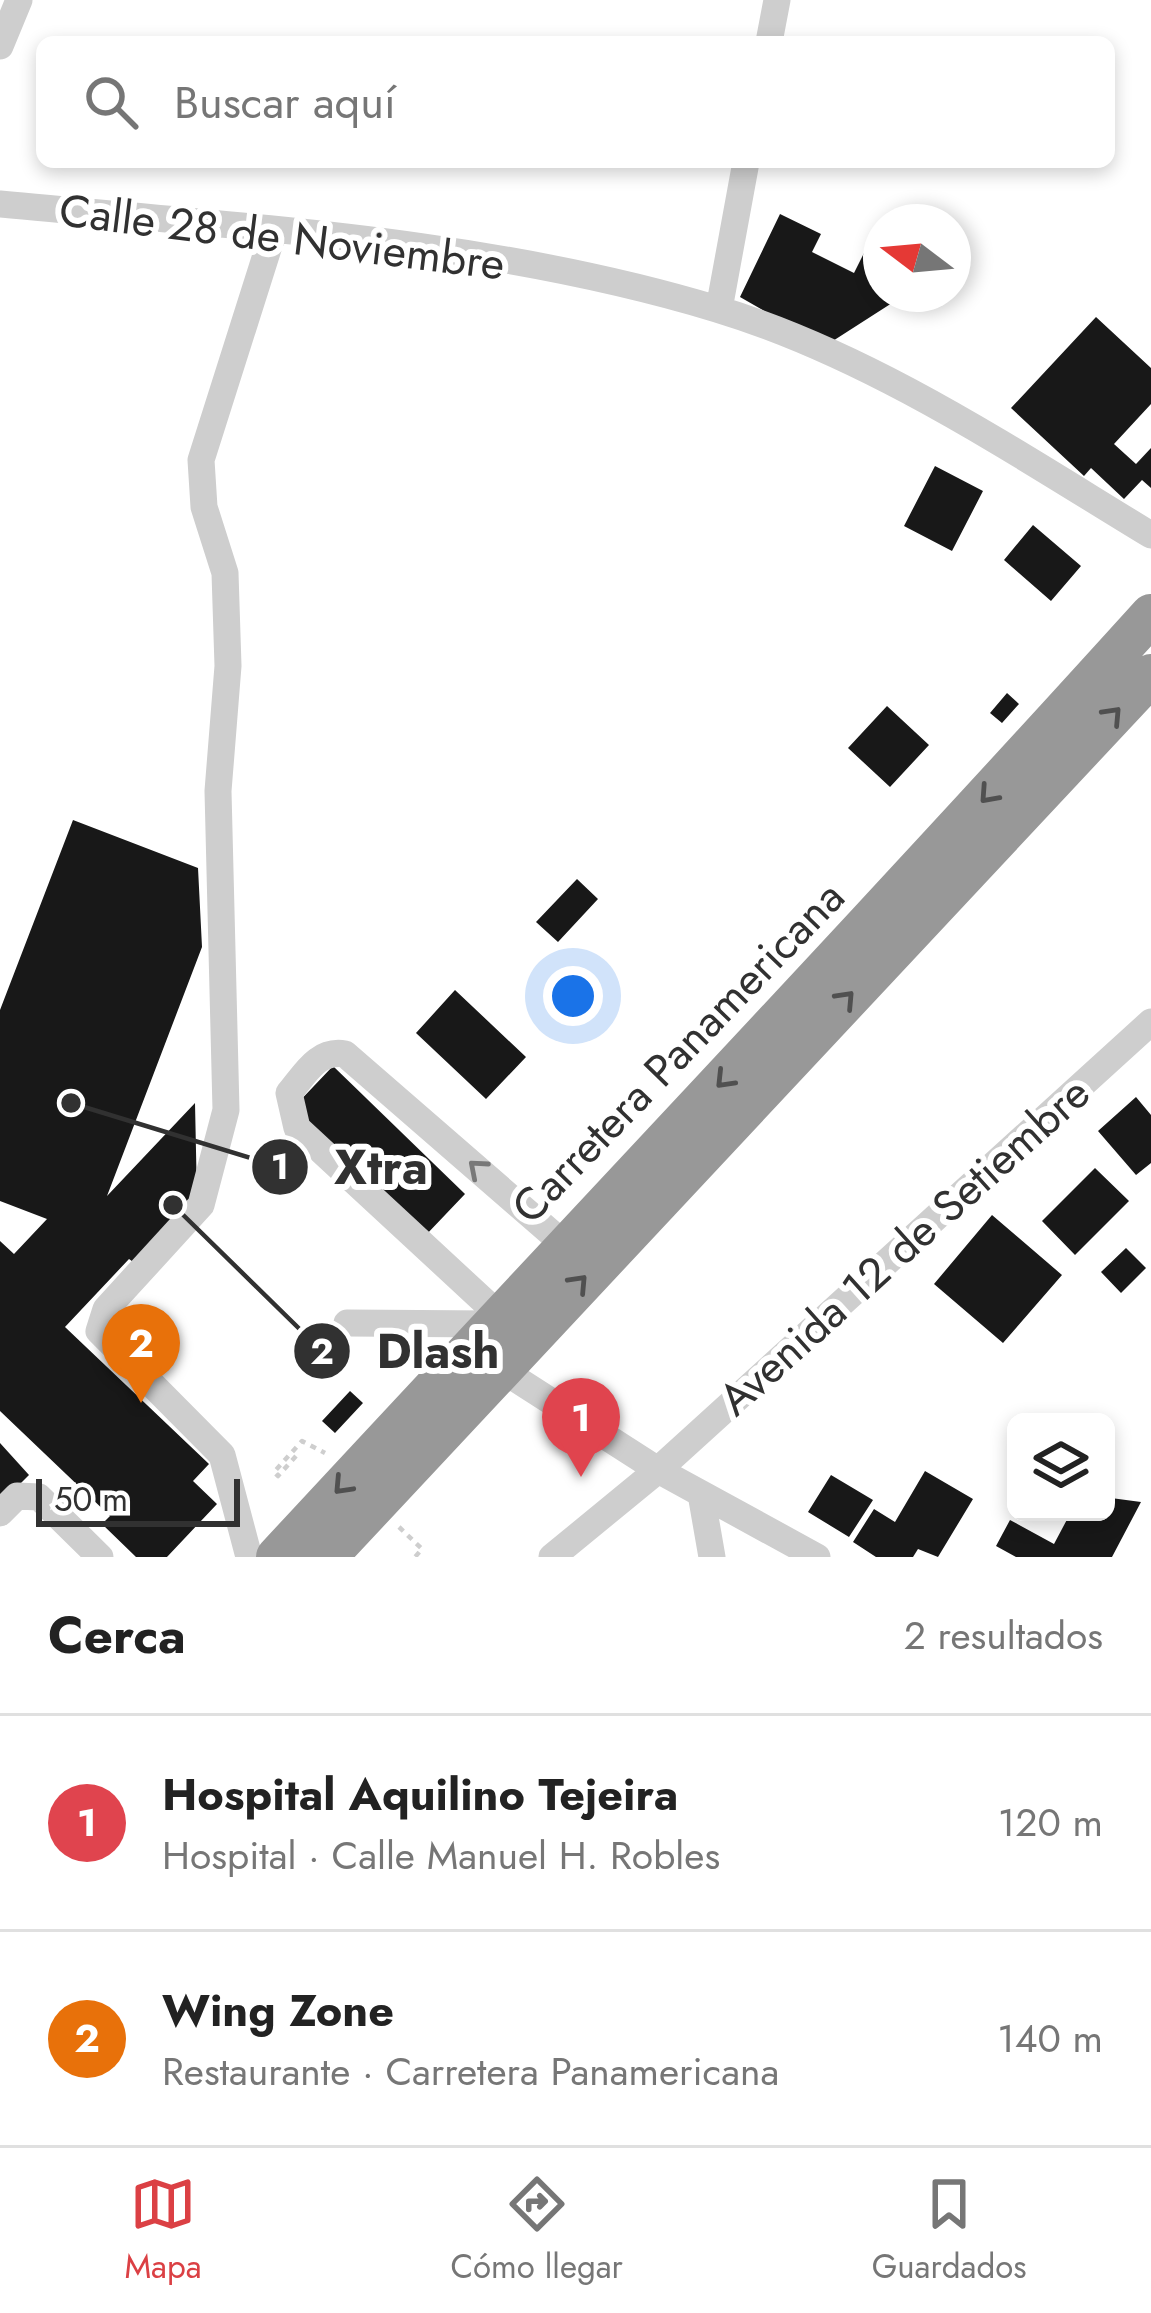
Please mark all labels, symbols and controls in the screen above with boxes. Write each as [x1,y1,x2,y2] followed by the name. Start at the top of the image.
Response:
[36,36,1115,168] search box
[78,69,144,135] icon: search
[174,70,396,135] text: Buscar aquí
[56,177,508,297] street label: Calle 28 de Noviembre
[863,204,971,312] north arrow
[1099,707,1121,729] one-way arrow
[981,782,1002,803] one-way arrow
[497,866,859,1238] street label: Carretera Panamericana
[543,966,603,1026] your location
[832,991,854,1013] one-way arrow
[704,1061,1104,1431] street label: Avenida 12 de Setiembre
[716,1066,738,1087] one-way arrow
[250,1125,452,1209] callout: Xtra
[334,1133,428,1202] text: Xtra
[271,1140,289,1192] text: 1
[469,1161,491,1183] one-way arrow
[564,1275,586,1297] one-way arrow
[102,1304,180,1403] pin: 2
[292,1309,523,1393] callout: Dlash
[376,1317,500,1386] text: Dlash
[310,1325,334,1377] text: 2
[542,1378,620,1477] pin: 1
[1007,1413,1115,1521] map controls
[1007,1413,1115,1521] button: layers
[36,1473,240,1526] scale bar
[335,1473,357,1494] one-way arrow
[54,1476,128,1523] text: 50 m
[48,1598,186,1672] text: Cerca
[904,1607,1103,1664] text: 2 resultados
[162,1762,678,1827] text: Hospital Aquilino Tejeira
[77,1794,97,1851] text: 1
[998,1794,1103,1851] text: 120 m
[162,1827,720,1884] text: Hospital · Calle Manuel H. Robles
[162,1978,394,2043] text: Wing Zone
[74,2010,100,2067] text: 2
[997,2010,1103,2067] text: 140 m
[162,2043,779,2100] text: Restaurante · Carretera Panamericana
[124,2171,202,2290] tab: Mapa
[450,2171,623,2290] tab: Cómo llegar
[872,2171,1027,2290] tab: Guardados

